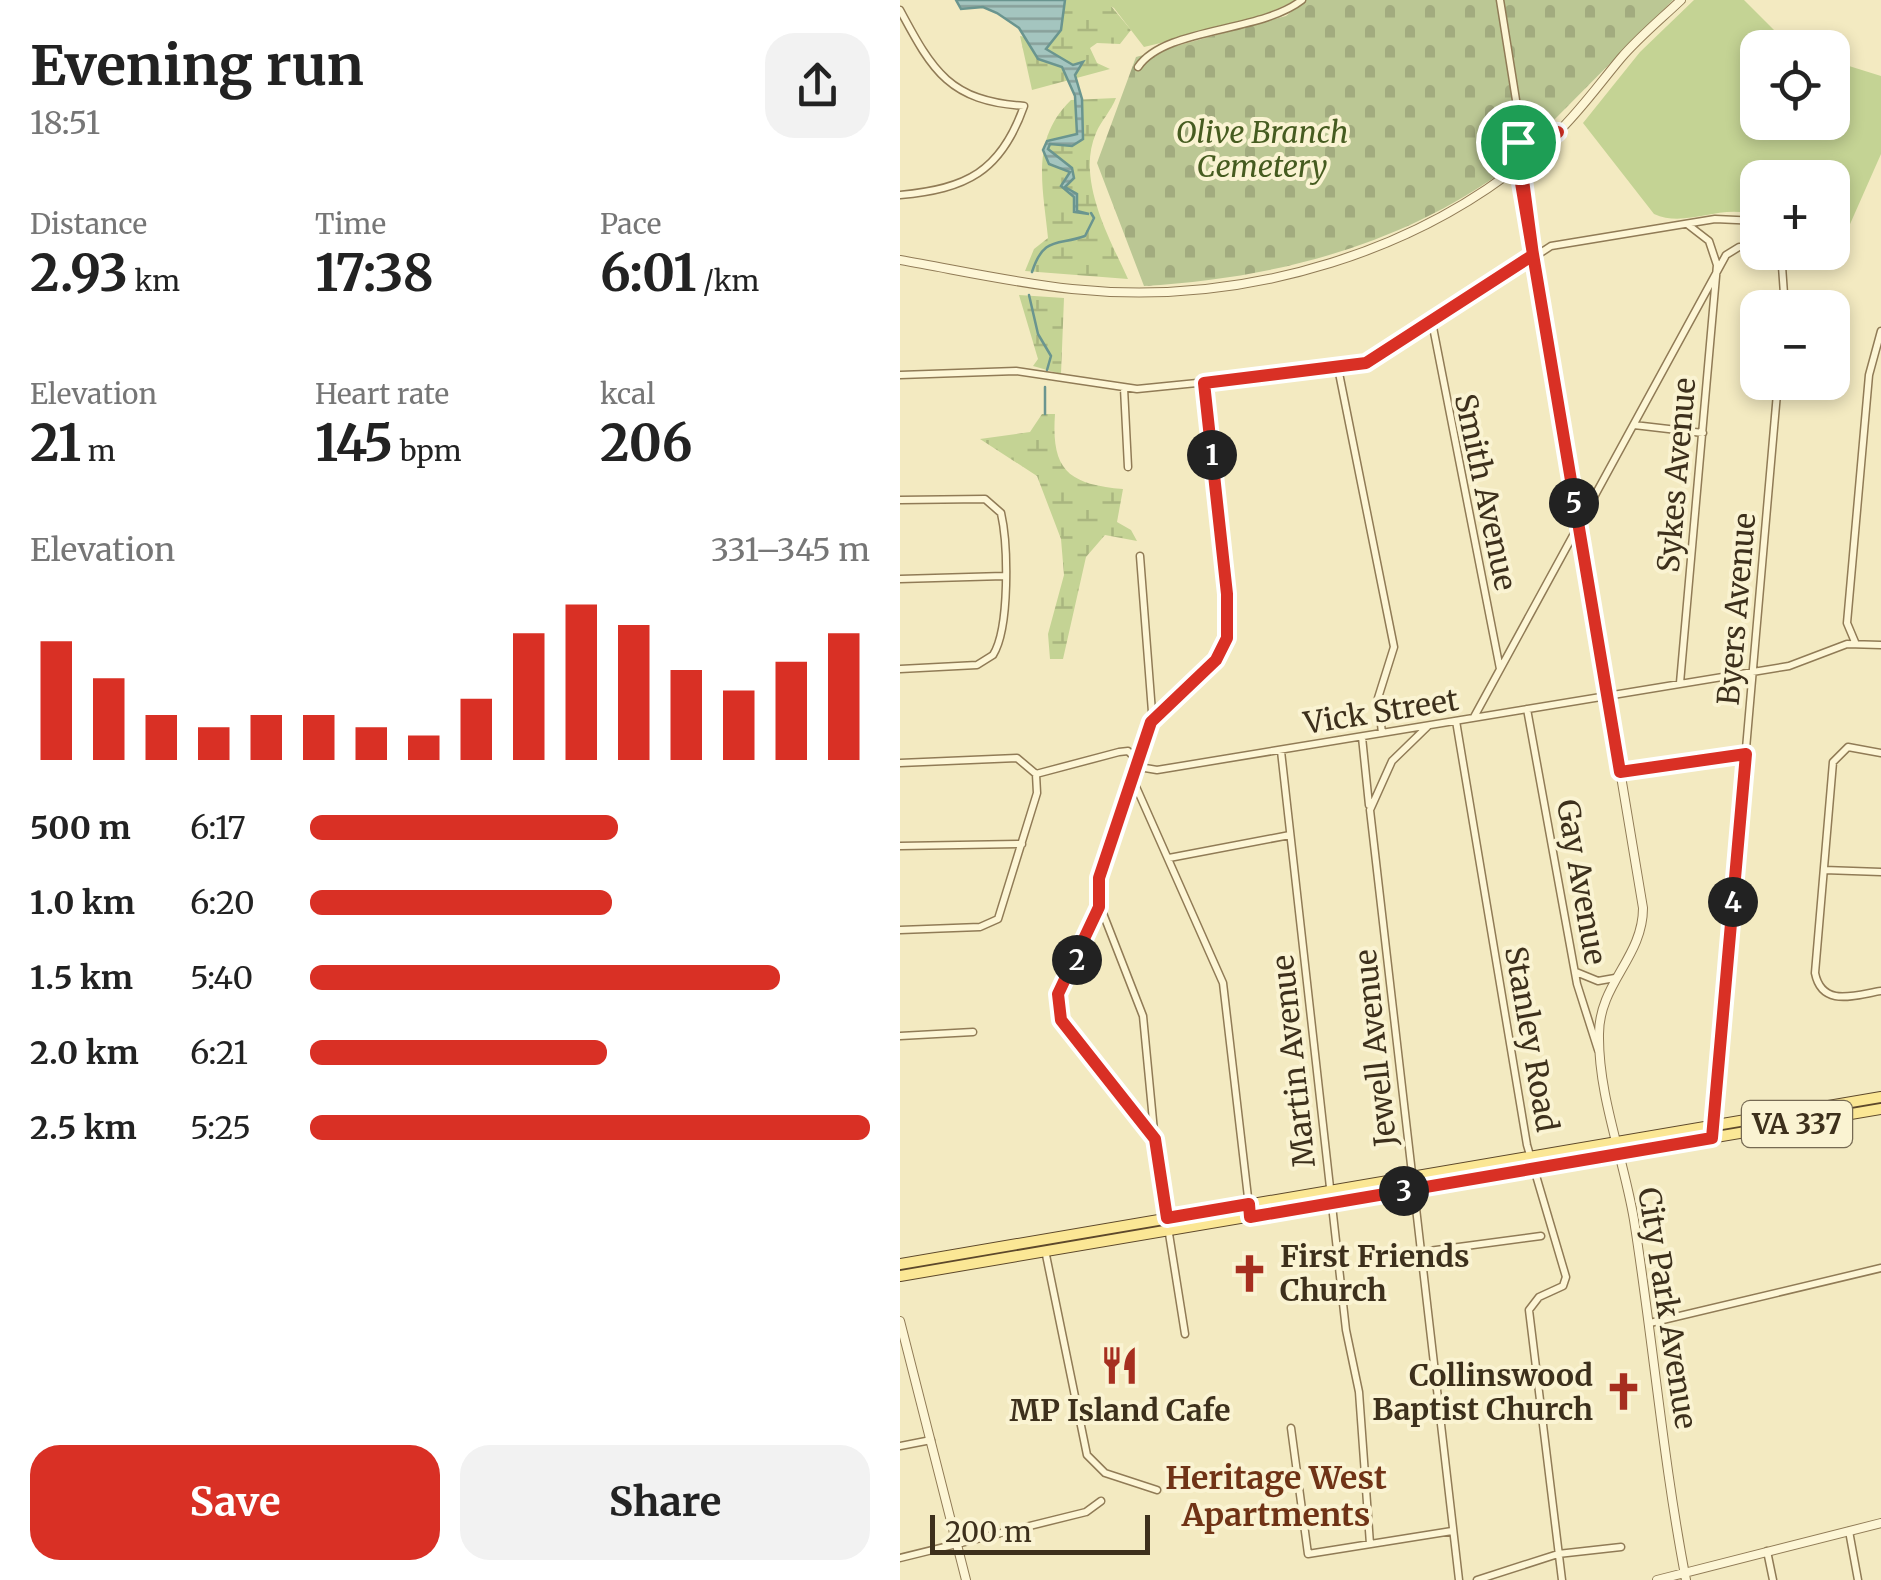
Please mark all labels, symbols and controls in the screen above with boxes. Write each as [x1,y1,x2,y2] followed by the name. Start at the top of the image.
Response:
[1740,30,1850,400] map controls
[1740,30,1850,140] button: locate
[30,31,364,100] text: Evening run
[765,33,870,138] button: share
[1476,100,1561,185] pin
[30,103,100,143] text: 18:51
[1176,113,1348,185] park label: Olive Branch Cemetery
[1491,115,1546,170] icon: arrive
[1740,160,1850,270] button: +
[30,206,147,242] text: Distance
[315,206,386,242] text: Time
[600,206,661,242] text: Pace
[30,242,128,305] text: 2.93
[315,242,434,305] text: 17:38
[600,242,696,305] text: 6:01
[128,263,180,299] text: km
[696,263,759,299] text: /km
[1740,290,1850,400] button: −
[30,376,157,412] text: Elevation
[315,376,449,412] text: Heart rate
[600,376,655,412] text: kcal
[1649,376,1703,574] street label: Sykes Avenue
[1447,390,1525,594] street label: Smith Avenue
[30,412,81,475] text: 21
[315,412,393,475] text: 145
[600,412,693,475] text: 206
[1187,430,1237,480] pin: 1
[81,433,116,469] text: m
[393,433,461,469] text: bpm
[1206,437,1218,473] text: 1
[1549,478,1599,528] pin: 5
[1566,485,1582,521] text: 5
[1709,511,1763,707] street label: Byers Avenue
[30,530,175,570] text: Elevation
[711,530,870,570] text: 331–345 m
[1300,680,1461,742] street label: Vick Street
[1549,796,1615,968] street label: Gay Avenue
[30,808,131,848] text: 500 m
[190,808,246,848] text: 6:17
[1708,877,1758,927] pin: 4
[30,883,135,923] text: 1.0 km
[190,883,255,923] text: 6:20
[1724,884,1742,920] text: 4
[1052,935,1102,985] pin: 2
[1069,942,1085,978] text: 2
[1497,943,1567,1135] street label: Stanley Road
[1346,948,1404,1149] street label: Jewell Avenue
[1263,953,1323,1169] street label: Martin Avenue
[30,958,133,998] text: 1.5 km
[190,958,253,998] text: 5:40
[30,1033,139,1073] text: 2.0 km
[190,1033,248,1073] text: 6:21
[1742,1101,1852,1147] road number: VA 337
[30,1108,137,1148] text: 2.5 km
[190,1108,251,1148] text: 5:25
[1379,1166,1429,1216] pin: 3
[1396,1173,1412,1209] text: 3
[1630,1185,1706,1431] street label: City Park Avenue
[1280,1237,1470,1309] place label: First Friends Church
[1229,1252,1271,1294] church icon: First Friends Church
[1099,1345,1141,1387] restaurant icon: MP Island Cafe
[1372,1356,1593,1428] place label: Collinswood Baptist Church
[1602,1371,1644,1413] church icon: Collinswood Baptist Church
[1010,1391,1230,1429] place label: MP Island Cafe
[30,1445,440,1560] button: Save
[460,1445,870,1560] button: Share
[1165,1458,1387,1535] district label: Heritage West Apartments
[930,1510,1150,1554] scale bar
[945,1514,1032,1550] text: 200 m

